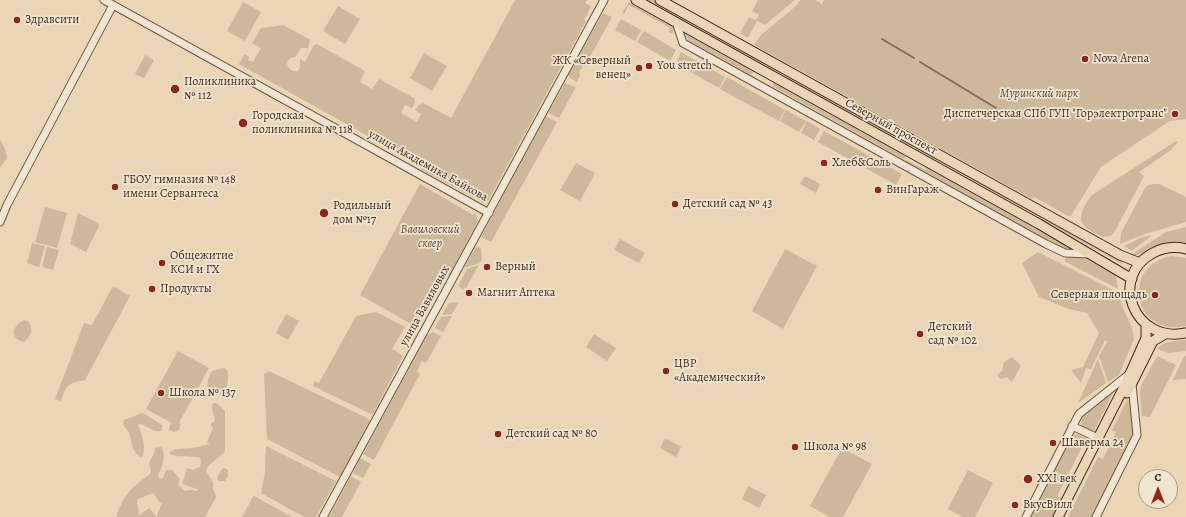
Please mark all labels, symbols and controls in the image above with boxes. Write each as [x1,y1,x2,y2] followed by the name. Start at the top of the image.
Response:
[25,13,79,27] place label: Здравсити
[12,15,22,25] marker: Здравсити
[1093,52,1149,66] place label: Nova Arena
[553,54,631,82] place label: ЖК «Северный венец»
[1080,54,1090,64] marker: Nova Arena
[657,59,712,73] place label: You stretch
[644,61,654,71] marker: You stretch
[634,63,644,73] marker: ЖК «Северный венец»
[184,75,256,103] place label: Поликлиника № 112
[169,83,181,95] marker: Поликлиника № 112
[1000,87,1078,101] park label: Муринский парк
[843,96,939,158] street label: Северный проспект
[944,107,1167,121] place label: Диспетчерская СПб ГУП "Горэлектротранс"
[252,109,353,137] place label: Городская поликлиника № 118
[1170,109,1180,119] marker: Диспетчерская СПб ГУП "Горэлектротранс"
[237,117,249,129] marker: Городская поликлиника № 118
[366,127,490,205] street label: улица Академика Байкова
[832,156,891,170] place label: Хлеб&Соль
[819,158,829,168] marker: Хлеб&Соль
[123,173,236,201] place label: ГБОУ гимназия № 148 имени Сервантеса
[110,182,120,192] marker: ГБОУ гимназия № 148 имени Сервантеса
[886,183,939,197] place label: ВинГараж
[873,185,883,195] marker: ВинГараж
[683,197,772,211] place label: Детский сад № 43
[333,199,391,227] place label: Родильный дом №17
[670,199,680,209] marker: Детский сад № 43
[318,207,330,219] marker: Родильный дом №17
[401,223,459,251] park label: Вавиловский сквер
[170,249,234,277] place label: Общежитие КСИ и ГХ
[157,258,167,268] marker: Общежитие КСИ и ГХ
[495,260,536,274] place label: Верный
[482,262,492,272] marker: Верный
[397,263,453,349] street label: улица Вавиловых
[160,282,212,296] place label: Продукты
[147,284,157,294] marker: Продукты
[477,286,555,300] place label: Магнит Аптека
[464,288,474,298] marker: Магнит Аптека
[1051,288,1147,302] place label: Северная площадь
[1150,290,1160,300] marker: Северная площадь
[928,320,977,348] place label: Детский сад № 102
[915,329,925,339] marker: Детский сад № 102
[674,357,766,385] place label: ЦВР «Академический»
[661,366,671,376] marker: ЦВР «Академический»
[169,386,236,400] place label: Школа № 137
[156,388,166,398] marker: Школа № 137
[506,427,597,441] place label: Детский сад № 80
[493,429,503,439] marker: Детский сад № 80
[1061,436,1124,450] place label: Шаверма 24
[1048,438,1058,448] marker: Шаверма 24
[803,440,867,454] place label: Школа № 98
[790,442,800,452] marker: Школа № 98
[1138,469,1178,509] north arrow
[1155,470,1161,485] text: С
[1037,472,1077,486] place label: XXI век
[1022,473,1034,485] marker: XXI век
[1023,498,1072,512] place label: ВкусВилл
[1010,500,1020,510] marker: ВкусВилл

